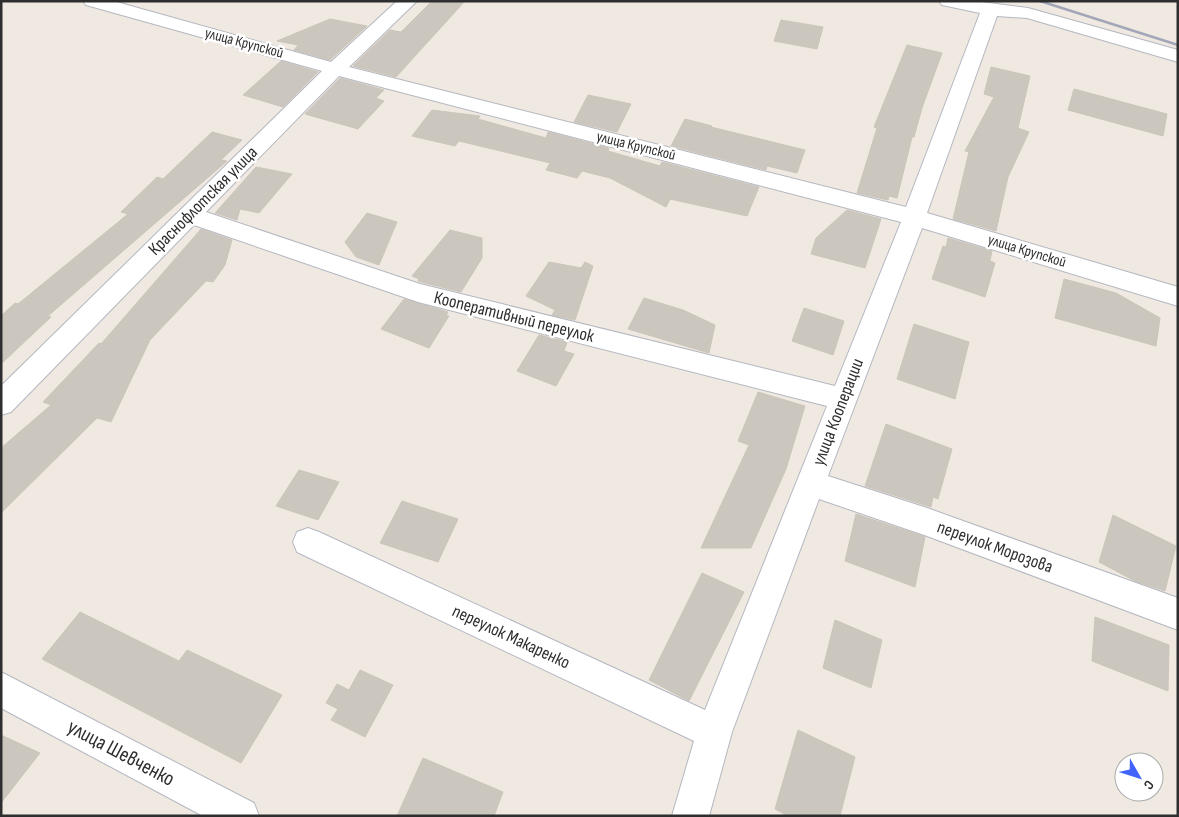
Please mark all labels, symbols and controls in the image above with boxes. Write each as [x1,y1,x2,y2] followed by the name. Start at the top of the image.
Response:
[203,23,285,63] street label: улица Крупской
[595,127,677,165] street label: улица Крупской
[144,142,262,260] street label: Краснофлотская улица
[986,230,1068,272] street label: улица Крупской
[432,287,596,347] street label: Кооперативный переулок
[808,356,868,468] street label: улица Кооперации
[934,516,1056,578] street label: переулок Морозова
[449,601,573,673] street label: переулок Макаренко
[63,714,179,792] street label: улица Шевченко
[1114,752,1164,802] north arrow
[1140,777,1158,793] text: С

